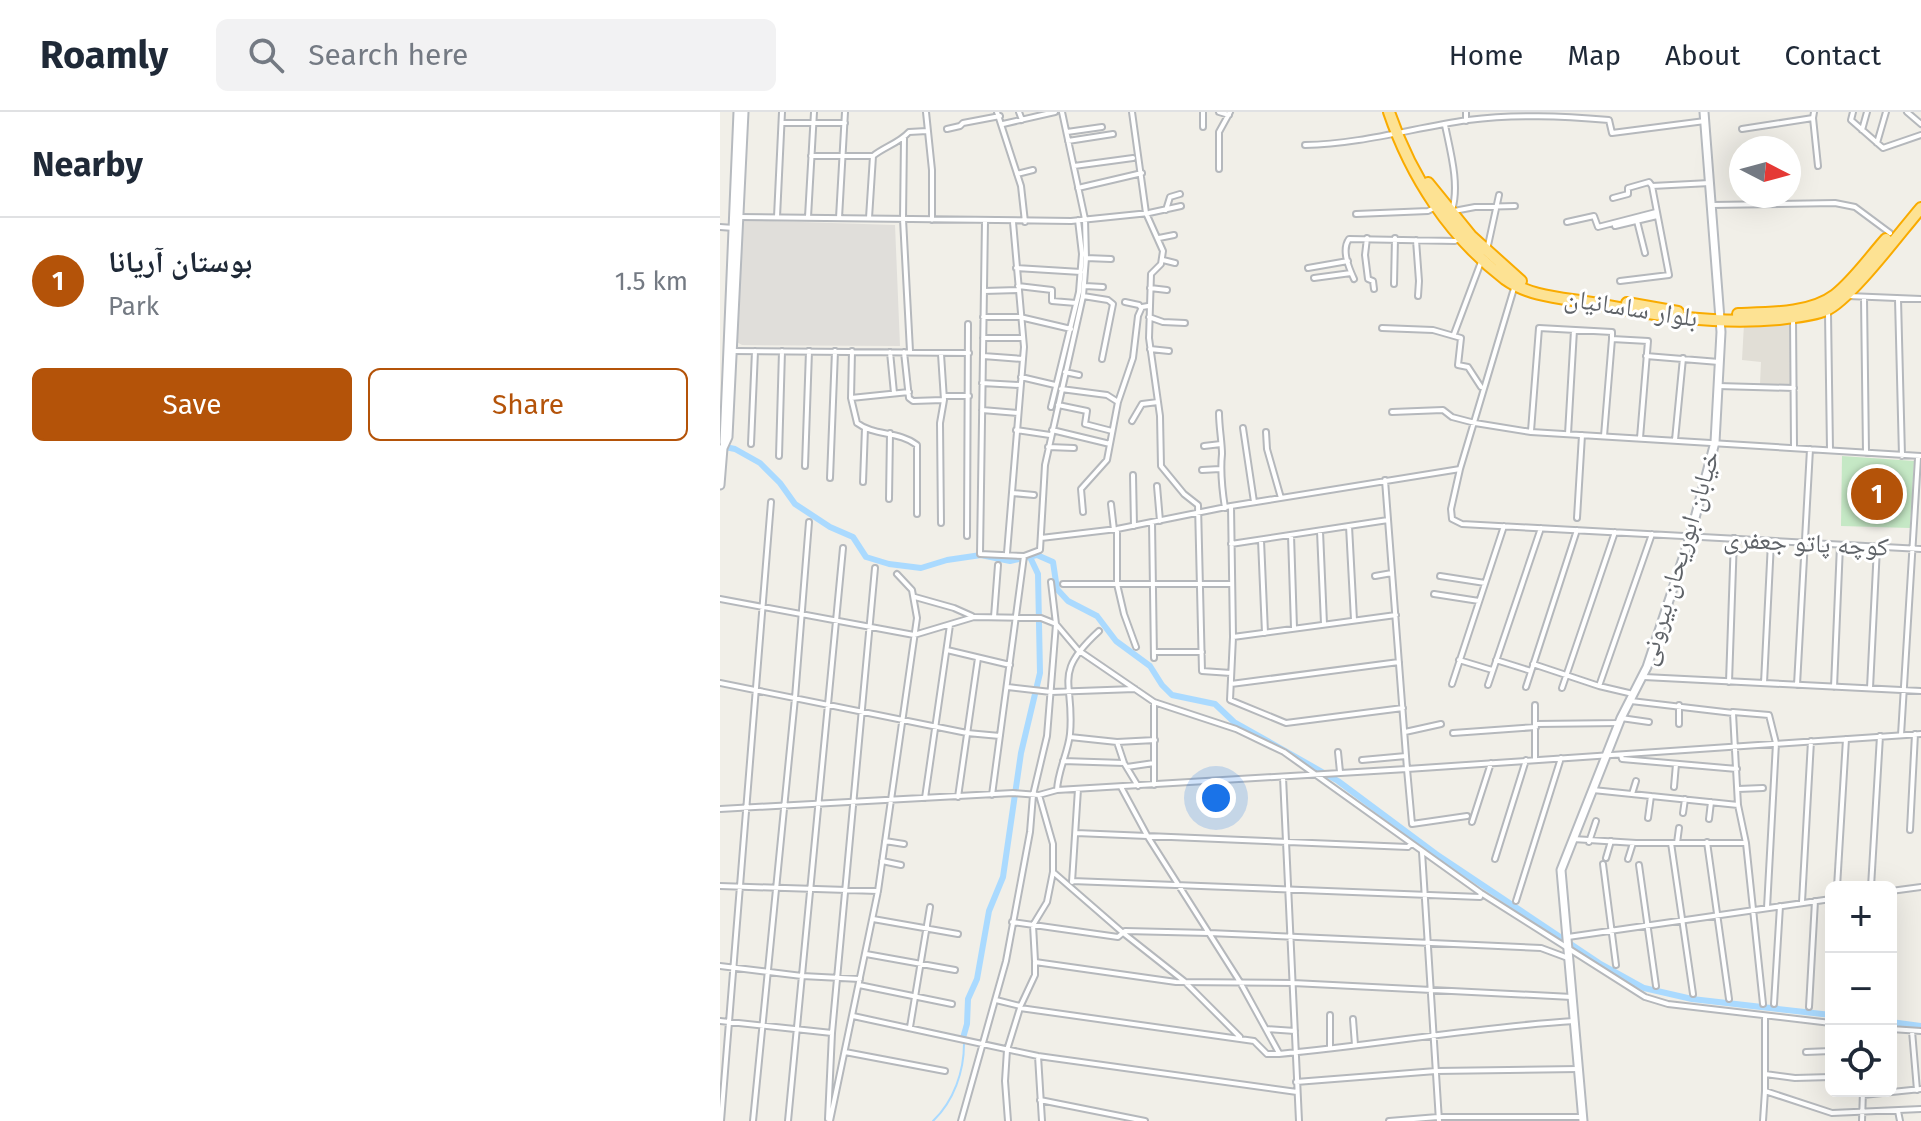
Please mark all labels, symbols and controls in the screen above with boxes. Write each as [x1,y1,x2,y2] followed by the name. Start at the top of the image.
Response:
[216,19,776,91] search box
[40,32,168,78] text: Roamly
[244,33,288,77] icon: search
[308,37,468,73] text: Search here
[1449,39,1523,72] text: Home
[1567,39,1621,72] text: Map
[1665,39,1740,72] text: About
[1784,39,1881,72] text: Contact
[1729,136,1801,208] north arrow
[32,144,143,185] text: Nearby
[108,244,252,280] text: بوستان آریانا
[52,266,64,297] text: 1
[615,266,688,297] text: 1.5 km
[1562,282,1700,334] street label: بلوار ساسانیان
[108,291,159,322] text: Park
[32,368,352,441] button: Save
[368,368,688,441] button: Share
[1632,447,1726,669] street label: خیابان ابوریحان بیرونی
[1851,464,1903,524] pin: 1
[1723,523,1890,563] street label: کوچه پاتو جعفری
[1196,778,1236,818] your location
[1825,881,1897,1097] map controls
[1825,881,1897,953] button: +
[1825,953,1897,1025] button: −
[1825,1025,1897,1097] button: locate

